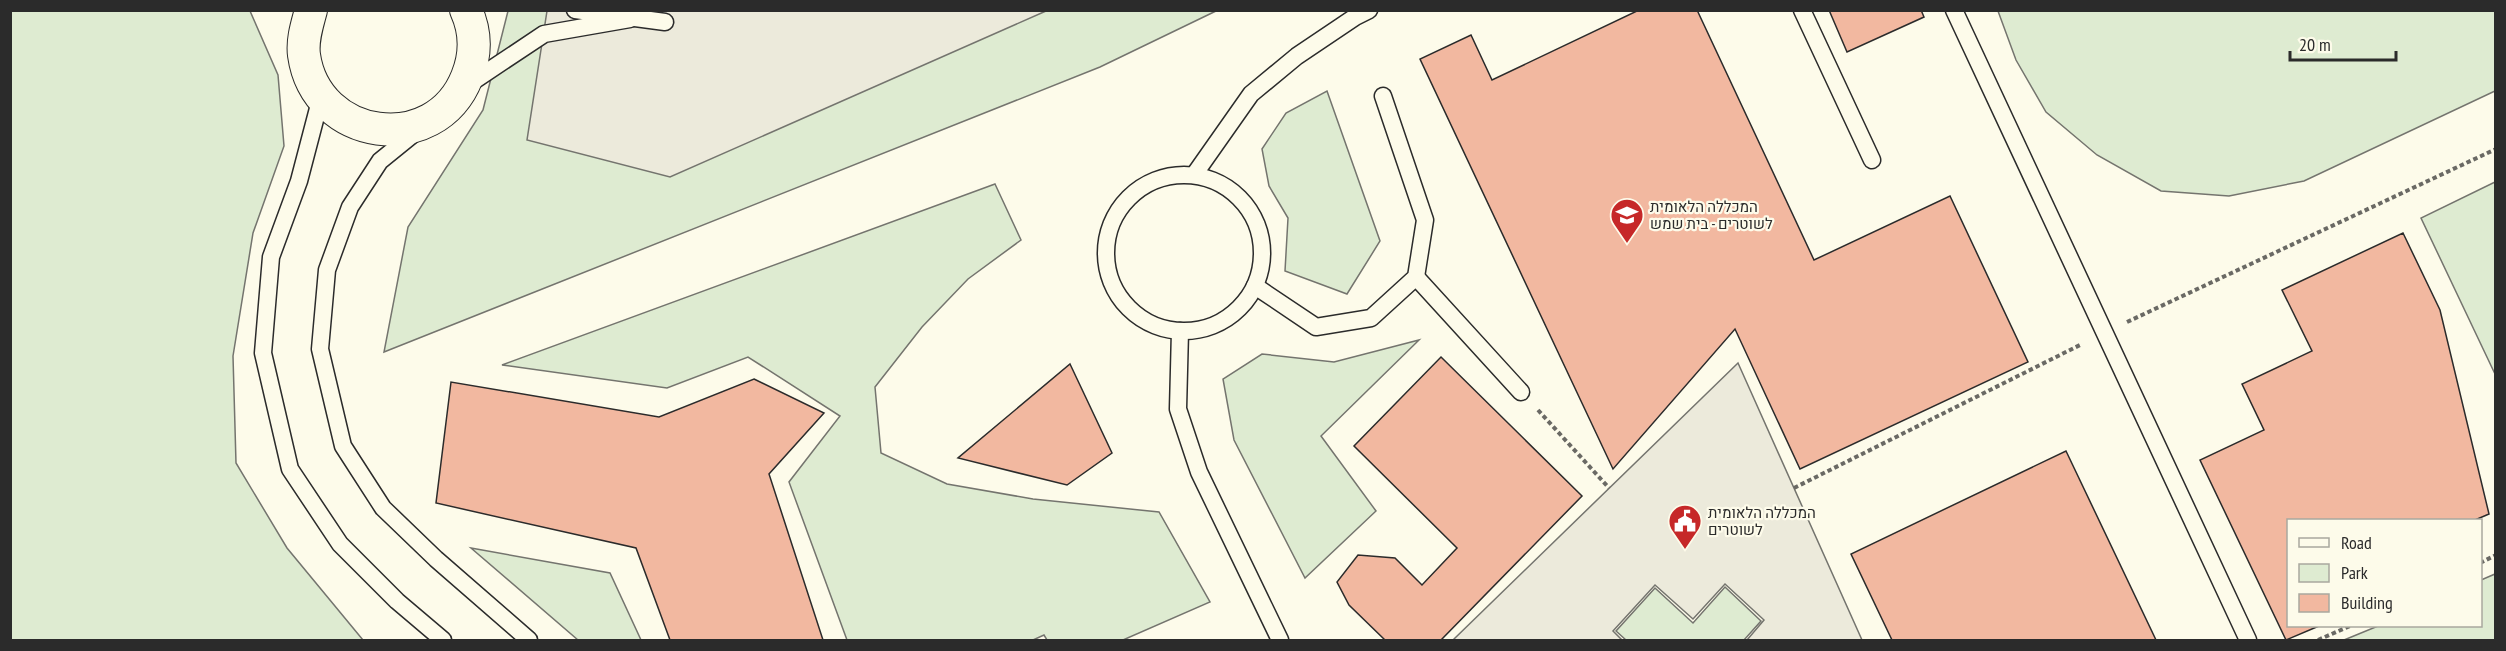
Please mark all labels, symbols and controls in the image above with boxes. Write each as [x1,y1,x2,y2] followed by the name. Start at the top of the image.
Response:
[2290,24,2396,62] scale bar
[2299,33,2331,56] text: 20 m
[1609,197,1645,244] school or university icon: המכללה הלאומית לשוטרים - בית שמש
[1650,197,1773,233] place label: המכללה הלאומית לשוטרים - בית שמש
[1667,503,1703,550] public building icon: המכללה הלאומית לשוטרים
[1708,503,1816,539] place label: המכללה הלאומית לשוטרים
[2287,519,2482,627] legend
[2341,531,2372,554] text: Road
[2341,561,2368,584] text: Park
[2341,591,2393,614] text: Building

